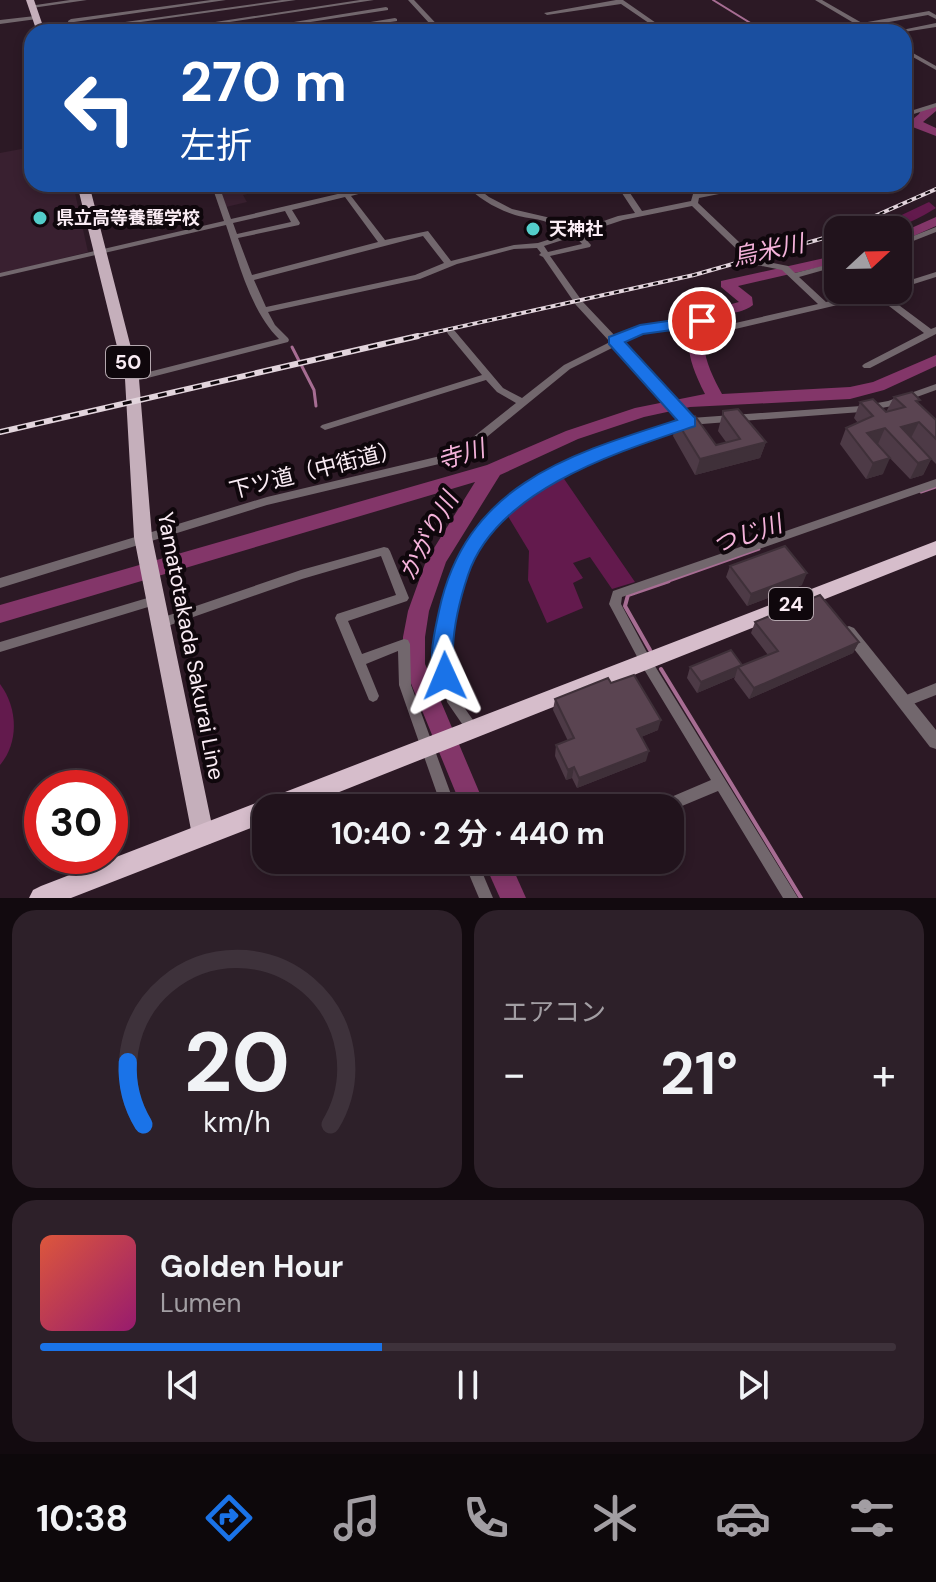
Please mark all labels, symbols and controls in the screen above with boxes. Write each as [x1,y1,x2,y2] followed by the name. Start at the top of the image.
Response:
[180,45,347,118] text: 270 m
[48,56,152,160] icon: left
[180,122,252,169] text: 左折
[56,206,200,230] place label: 県立高等養護学校
[31,209,49,227] marker: 県立高等養護学校
[824,216,912,304] north arrow
[824,216,912,304] map controls
[549,217,603,241] place label: 天神社
[524,220,542,238] marker: 天神社
[730,227,809,273] water label: 烏米川
[668,287,736,355] pin
[680,299,724,343] icon: arrive
[106,346,150,378] road number: 50
[434,431,491,476] water label: 寺川
[226,435,404,505] street label: 下ツ道（中街道）
[391,484,466,585] water label: かがり川
[708,507,789,560] water label: つじ川
[151,510,231,782] street label: Yamatotakada Sakurai Line
[769,588,813,620] road number: 24
[403,634,487,718] position arrow
[24,770,128,874] speed limit sign: 30
[331,814,605,853] text: 10:40 · 2 分 · 440 m
[502,995,606,1029] text: エアコン
[184,1008,290,1117] text: 20
[660,1034,738,1113] text: 21°
[502,1045,526,1103] text: −
[872,1045,896,1103] text: +
[203,1104,271,1141] text: km/h
[160,1247,343,1286] text: Golden Hour
[160,1286,241,1320] text: Lumen
[161,1363,205,1407] icon: previous
[446,1363,490,1407] icon: pause
[731,1363,775,1407] icon: next
[201,1490,257,1546] icon: directions
[329,1490,385,1546] icon: music
[458,1490,514,1546] icon: phone
[587,1490,643,1546] icon: climate
[715,1490,771,1546] icon: car
[844,1490,900,1546] icon: filters
[36,1495,128,1542] text: 10:38

